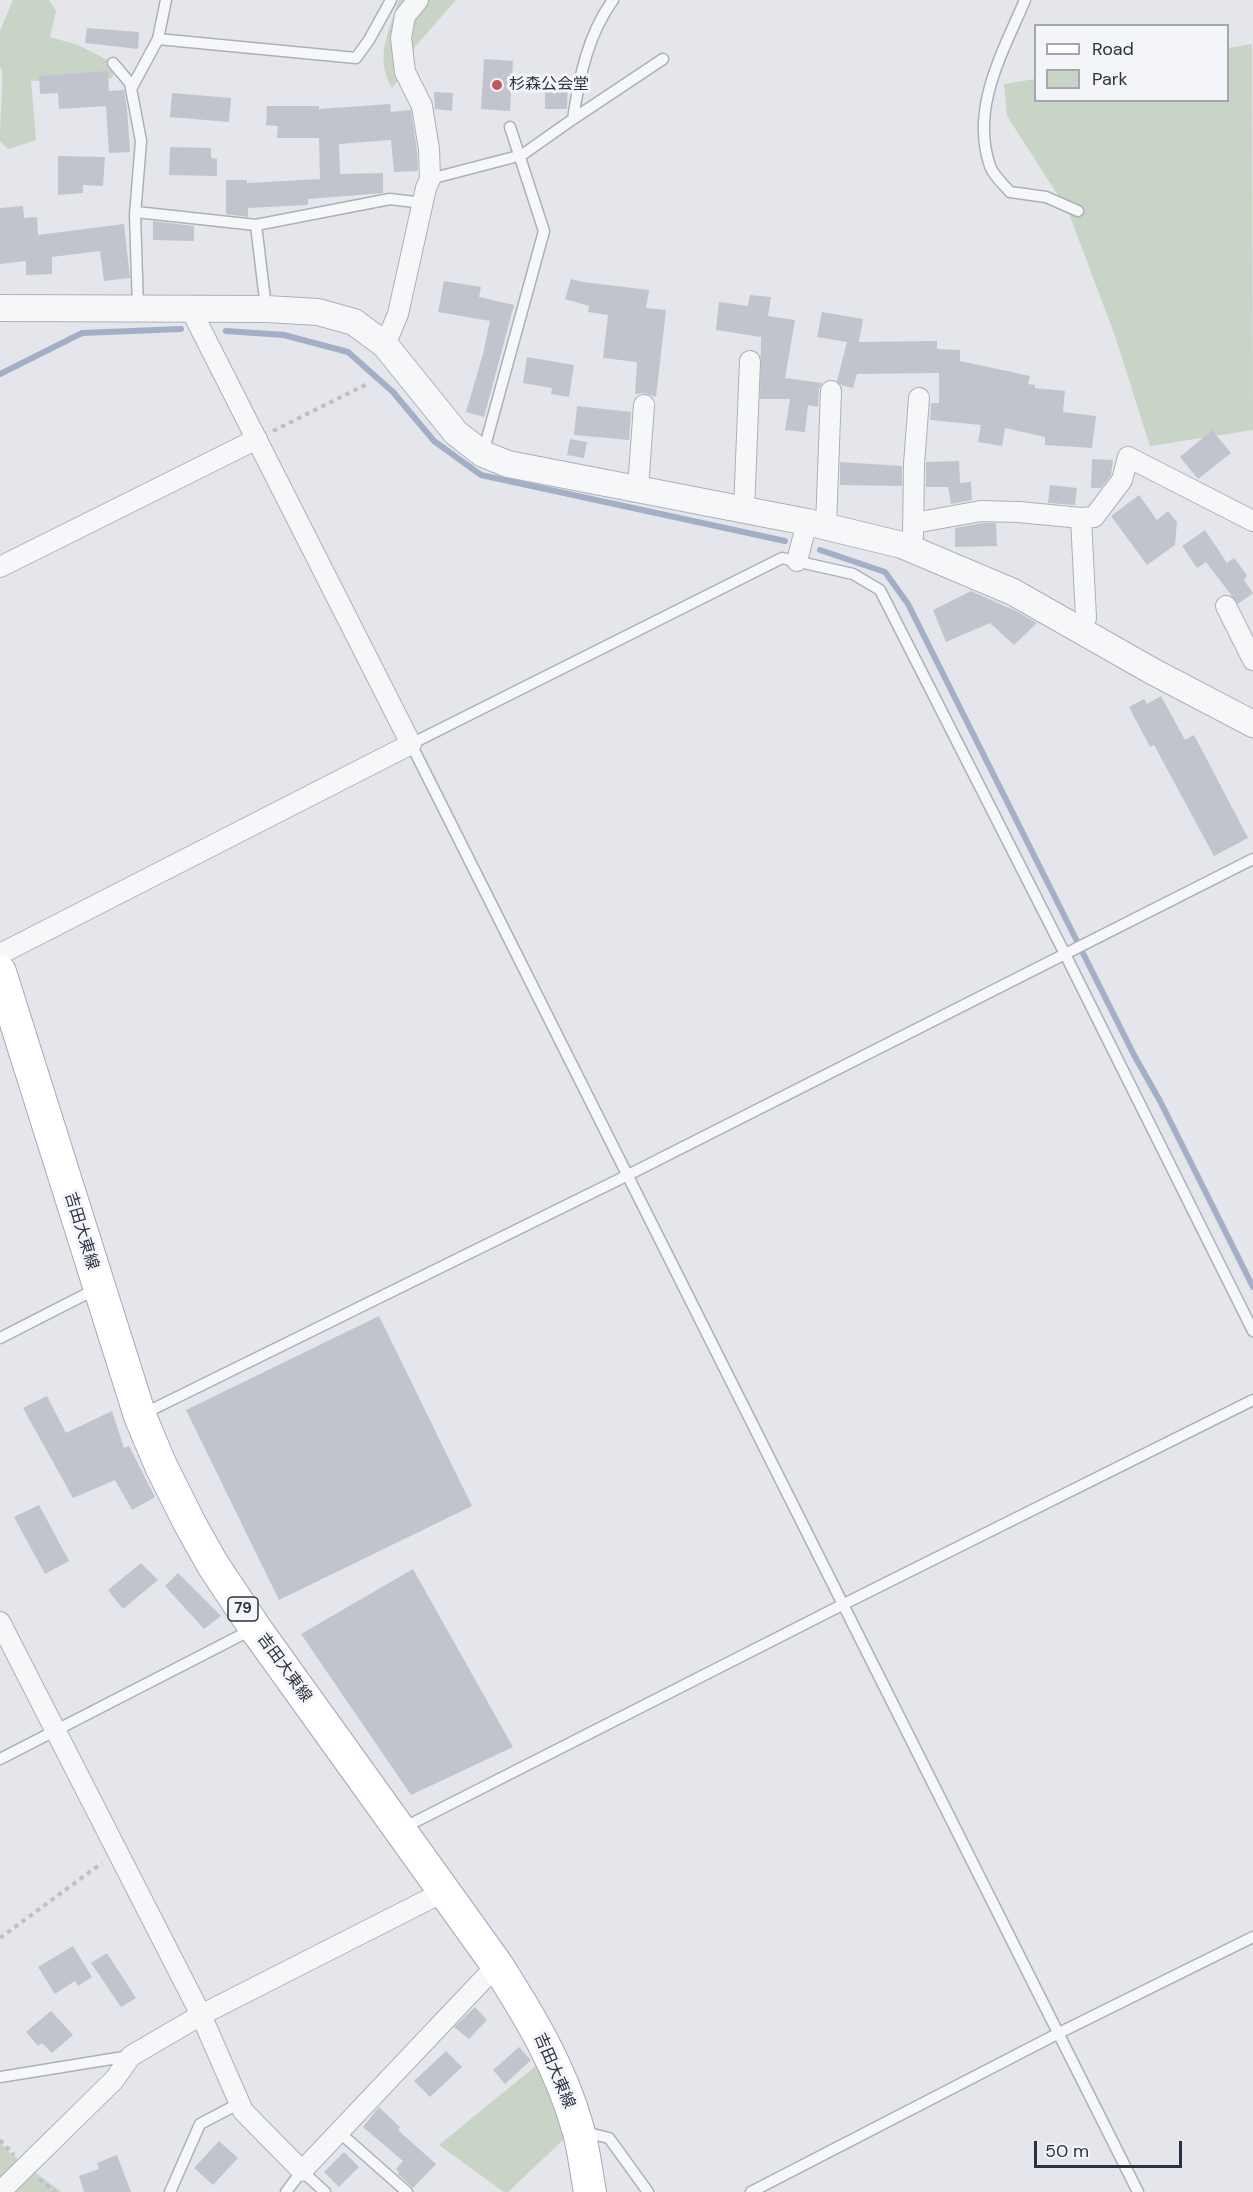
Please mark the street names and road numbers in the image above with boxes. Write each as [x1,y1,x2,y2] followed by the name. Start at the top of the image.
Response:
[60,1190,102,1272] street label: 吉田大東線
[228,1597,258,1621] road number: 79
[253,1630,315,1706] street label: 吉田大東線
[530,2030,578,2112] street label: 吉田大東線

